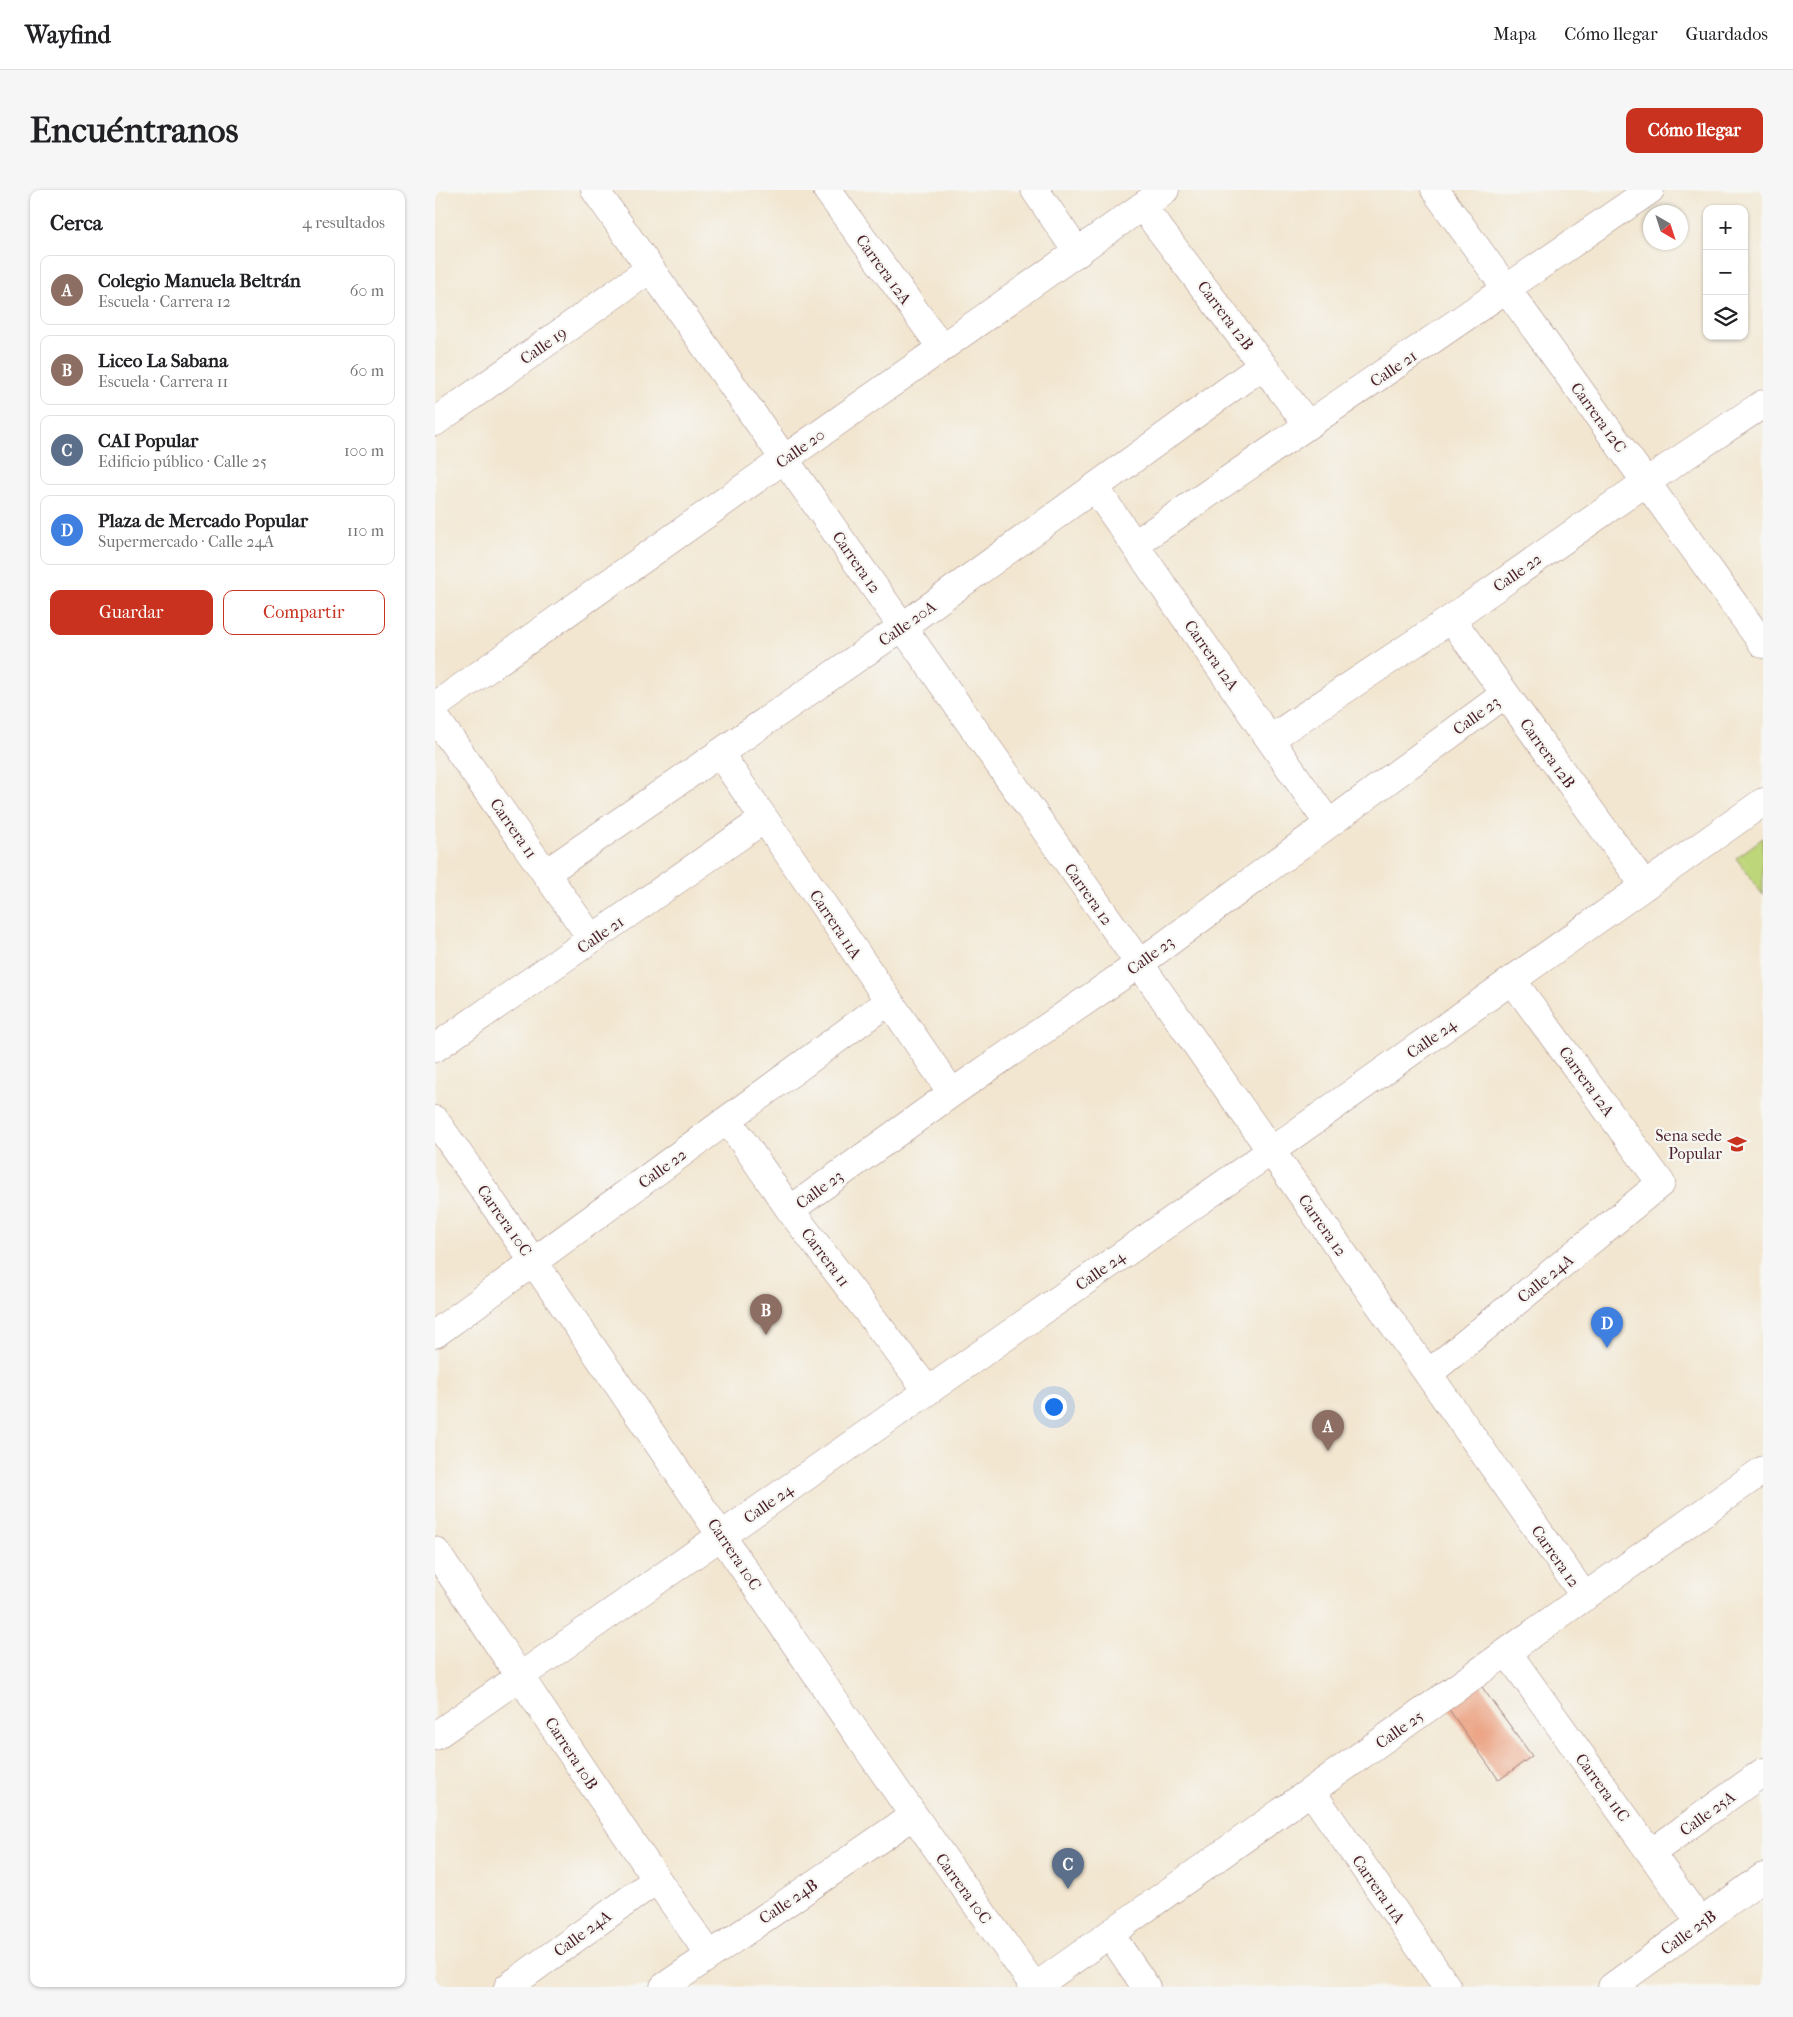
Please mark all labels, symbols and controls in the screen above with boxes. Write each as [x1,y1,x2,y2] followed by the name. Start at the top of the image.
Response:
[25,21,111,49] text: Wayfind
[1493,24,1536,45] text: Mapa
[1564,24,1658,45] text: Cómo llegar
[1686,24,1768,45] text: Guardados
[1626,108,1763,153] button: Cómo llegar
[30,110,238,151] text: Encuéntranos
[1643,205,1688,250] north arrow
[1703,205,1748,340] map controls
[1703,205,1748,250] button: +
[50,211,102,235] text: Cerca
[302,213,385,232] text: 4 resultados
[852,231,916,308] street label: Carrera 12A
[1703,250,1748,295] button: −
[98,270,301,292] text: Colegio Manuela Beltrán
[1193,277,1258,354] street label: Carrera 12B
[62,281,72,300] text: A
[350,281,384,300] text: 60 m
[98,292,231,311] text: Escuela · Carrera 12
[1703,295,1748,340] button: layers
[516,323,570,368] street label: Calle 19
[1366,346,1420,391] street label: Calle 21
[98,350,228,372] text: Liceo La Sabana
[62,361,72,380] text: B
[350,361,384,380] text: 60 m
[98,372,228,391] text: Escuela · Carrera 11
[1567,379,1630,456] street label: Carrera 12C
[772,425,828,472] street label: Calle 20
[98,430,198,452] text: CAI Popular
[62,441,72,460] text: C
[344,441,384,460] text: 100 m
[98,452,267,471] text: Edificio público · Calle 25
[98,510,308,532] text: Plaza de Mercado Popular
[61,521,73,540] text: D
[347,521,384,540] text: 110 m
[828,528,885,597] street label: Carrera 12
[98,532,274,551] text: Supermercado · Calle 24A
[1489,549,1545,596] street label: Calle 22
[50,590,213,635] button: Guardar
[223,590,385,635] button: Compartir
[875,596,940,650] street label: Calle 20A
[1180,616,1243,695] street label: Carrera 12A
[1449,692,1503,739] street label: Calle 23
[1516,715,1579,792] street label: Carrera 12B
[486,795,541,862] street label: Carrera 11
[1060,860,1117,929] street label: Carrera 12
[806,886,866,963] street label: Carrera 11A
[573,912,627,957] street label: Calle 21
[1123,932,1177,979] street label: Calle 23
[1403,1014,1460,1062] street label: Calle 24
[1555,1043,1619,1120] street label: Carrera 12A
[1655,1126,1722,1163] place label: Sena sede Popular
[1726,1133,1748,1155] school or university icon: Sena sede Popular
[635,1145,690,1192] street label: Calle 22
[792,1166,846,1213] street label: Calle 23
[473,1181,536,1260] street label: Carrera 10C
[1294,1191,1351,1260] street label: Carrera 12
[797,1224,854,1290] street label: Carrera 11
[1072,1246,1129,1294] street label: Calle 24
[1514,1250,1578,1307] street label: Calle 24A
[750,1294,782,1335] pin: B
[1591,1307,1623,1348] pin: D
[1041,1394,1067,1420] your location
[1312,1410,1344,1451] pin: A
[740,1479,797,1527] street label: Calle 24
[704,1515,766,1594] street label: Carrera 10C
[1527,1522,1584,1591] street label: Carrera 12
[1372,1706,1427,1753] street label: Calle 25
[541,1714,602,1793] street label: Carrera 10B
[1572,1750,1634,1825] street label: Carrera 11C
[1676,1787,1739,1840] street label: Calle 25A
[1052,1848,1084,1889] pin: C
[932,1849,996,1927] street label: Carrera 10C
[1348,1851,1409,1928] street label: Carrera 11A
[755,1875,821,1928] street label: Calle 24B
[550,1906,615,1961] street label: Calle 24A
[1657,1906,1720,1959] street label: Calle 25B

